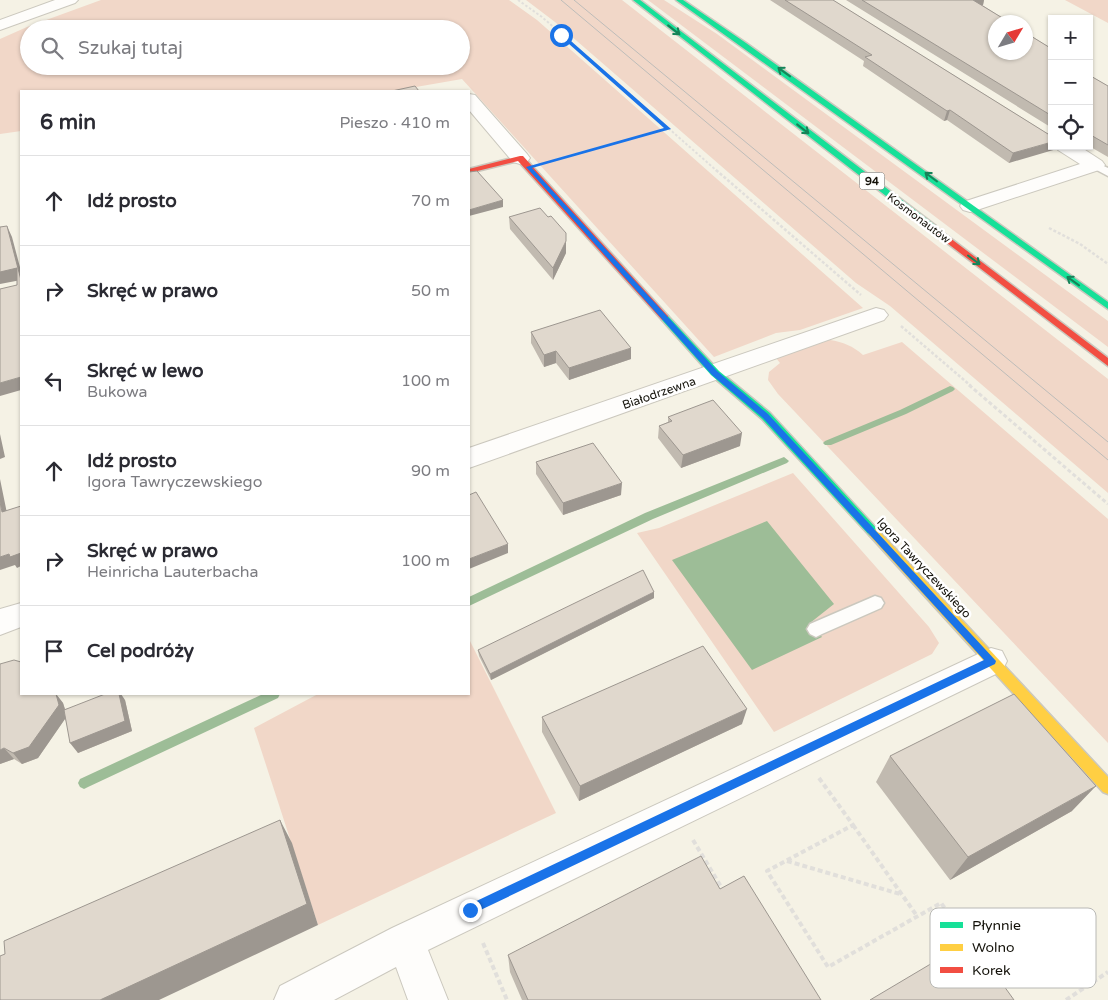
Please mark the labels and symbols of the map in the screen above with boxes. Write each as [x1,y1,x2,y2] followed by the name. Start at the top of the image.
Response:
[988,15,1033,60] north arrow
[550,24,573,47] route start
[667,24,680,35] one-way arrow
[778,67,792,77] one-way arrow
[796,123,809,134] one-way arrow
[860,172,884,190] road number: 94
[924,172,938,182] one-way arrow
[885,191,953,246] street label: Kosmonautów
[967,254,980,265] one-way arrow
[1067,275,1080,286] one-way arrow
[620,374,698,412] street label: Białodrzewna
[874,515,974,621] street label: Igora Tawryczewskiego
[459,899,482,922] route end
[930,908,1096,988] legend
[972,917,1021,934] text: Płynnie
[972,939,1015,956] text: Wolno
[972,962,1011,979] text: Korek

